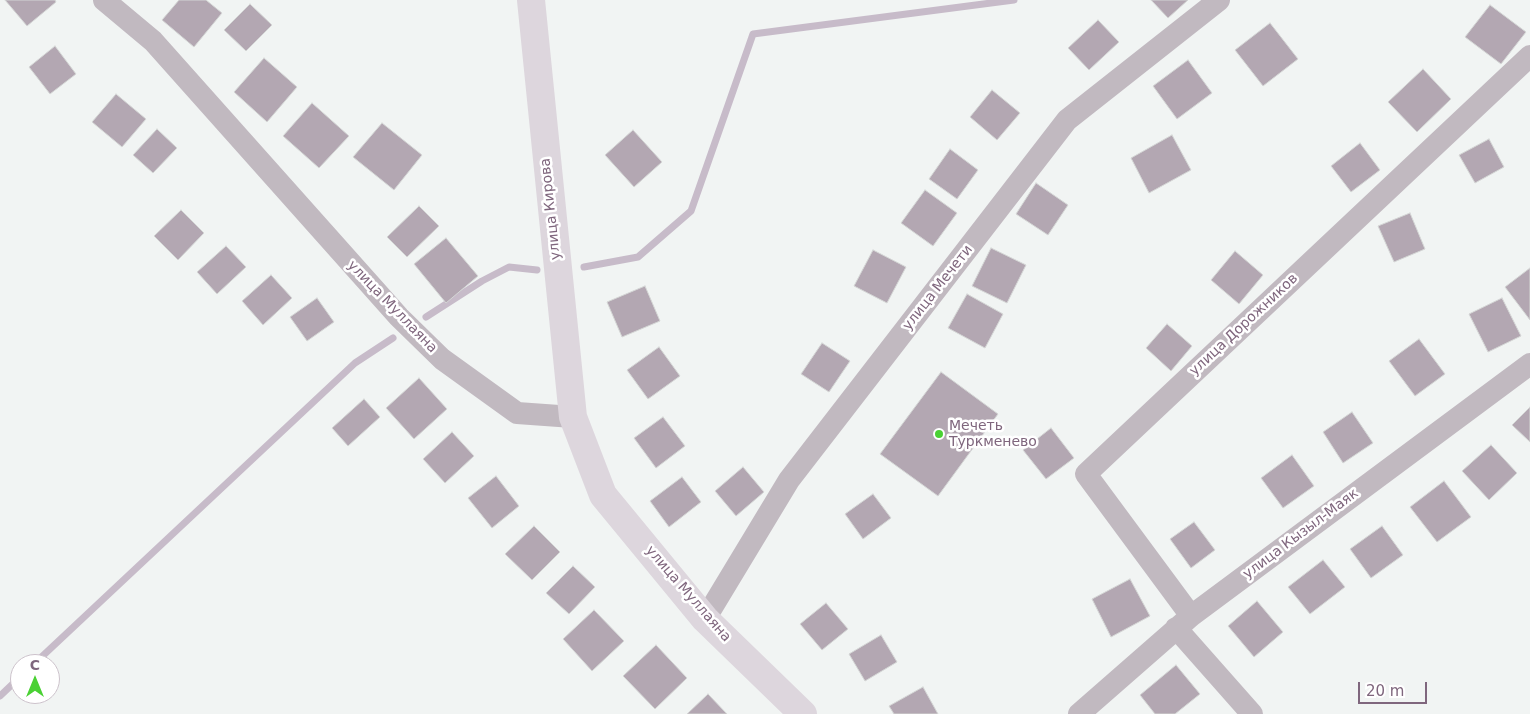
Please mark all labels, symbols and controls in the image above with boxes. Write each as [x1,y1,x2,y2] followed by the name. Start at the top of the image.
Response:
[537,157,565,261] street label: улица Кирова
[899,242,977,334] street label: улица Мечети
[344,257,440,357] street label: улица Муллаяна
[1186,270,1302,380] street label: улица Дорожников
[949,418,1037,451] place label: Мечеть Туркменево
[933,428,945,440] marker: Мечеть Туркменево
[1240,485,1362,583] street label: улица Кызыл-Маяк
[642,542,734,646] street label: улица Муллаяна
[10,654,60,704] north arrow
[30,657,40,673] text: С
[1360,672,1429,704] scale bar
[1366,682,1404,700] text: 20 m

